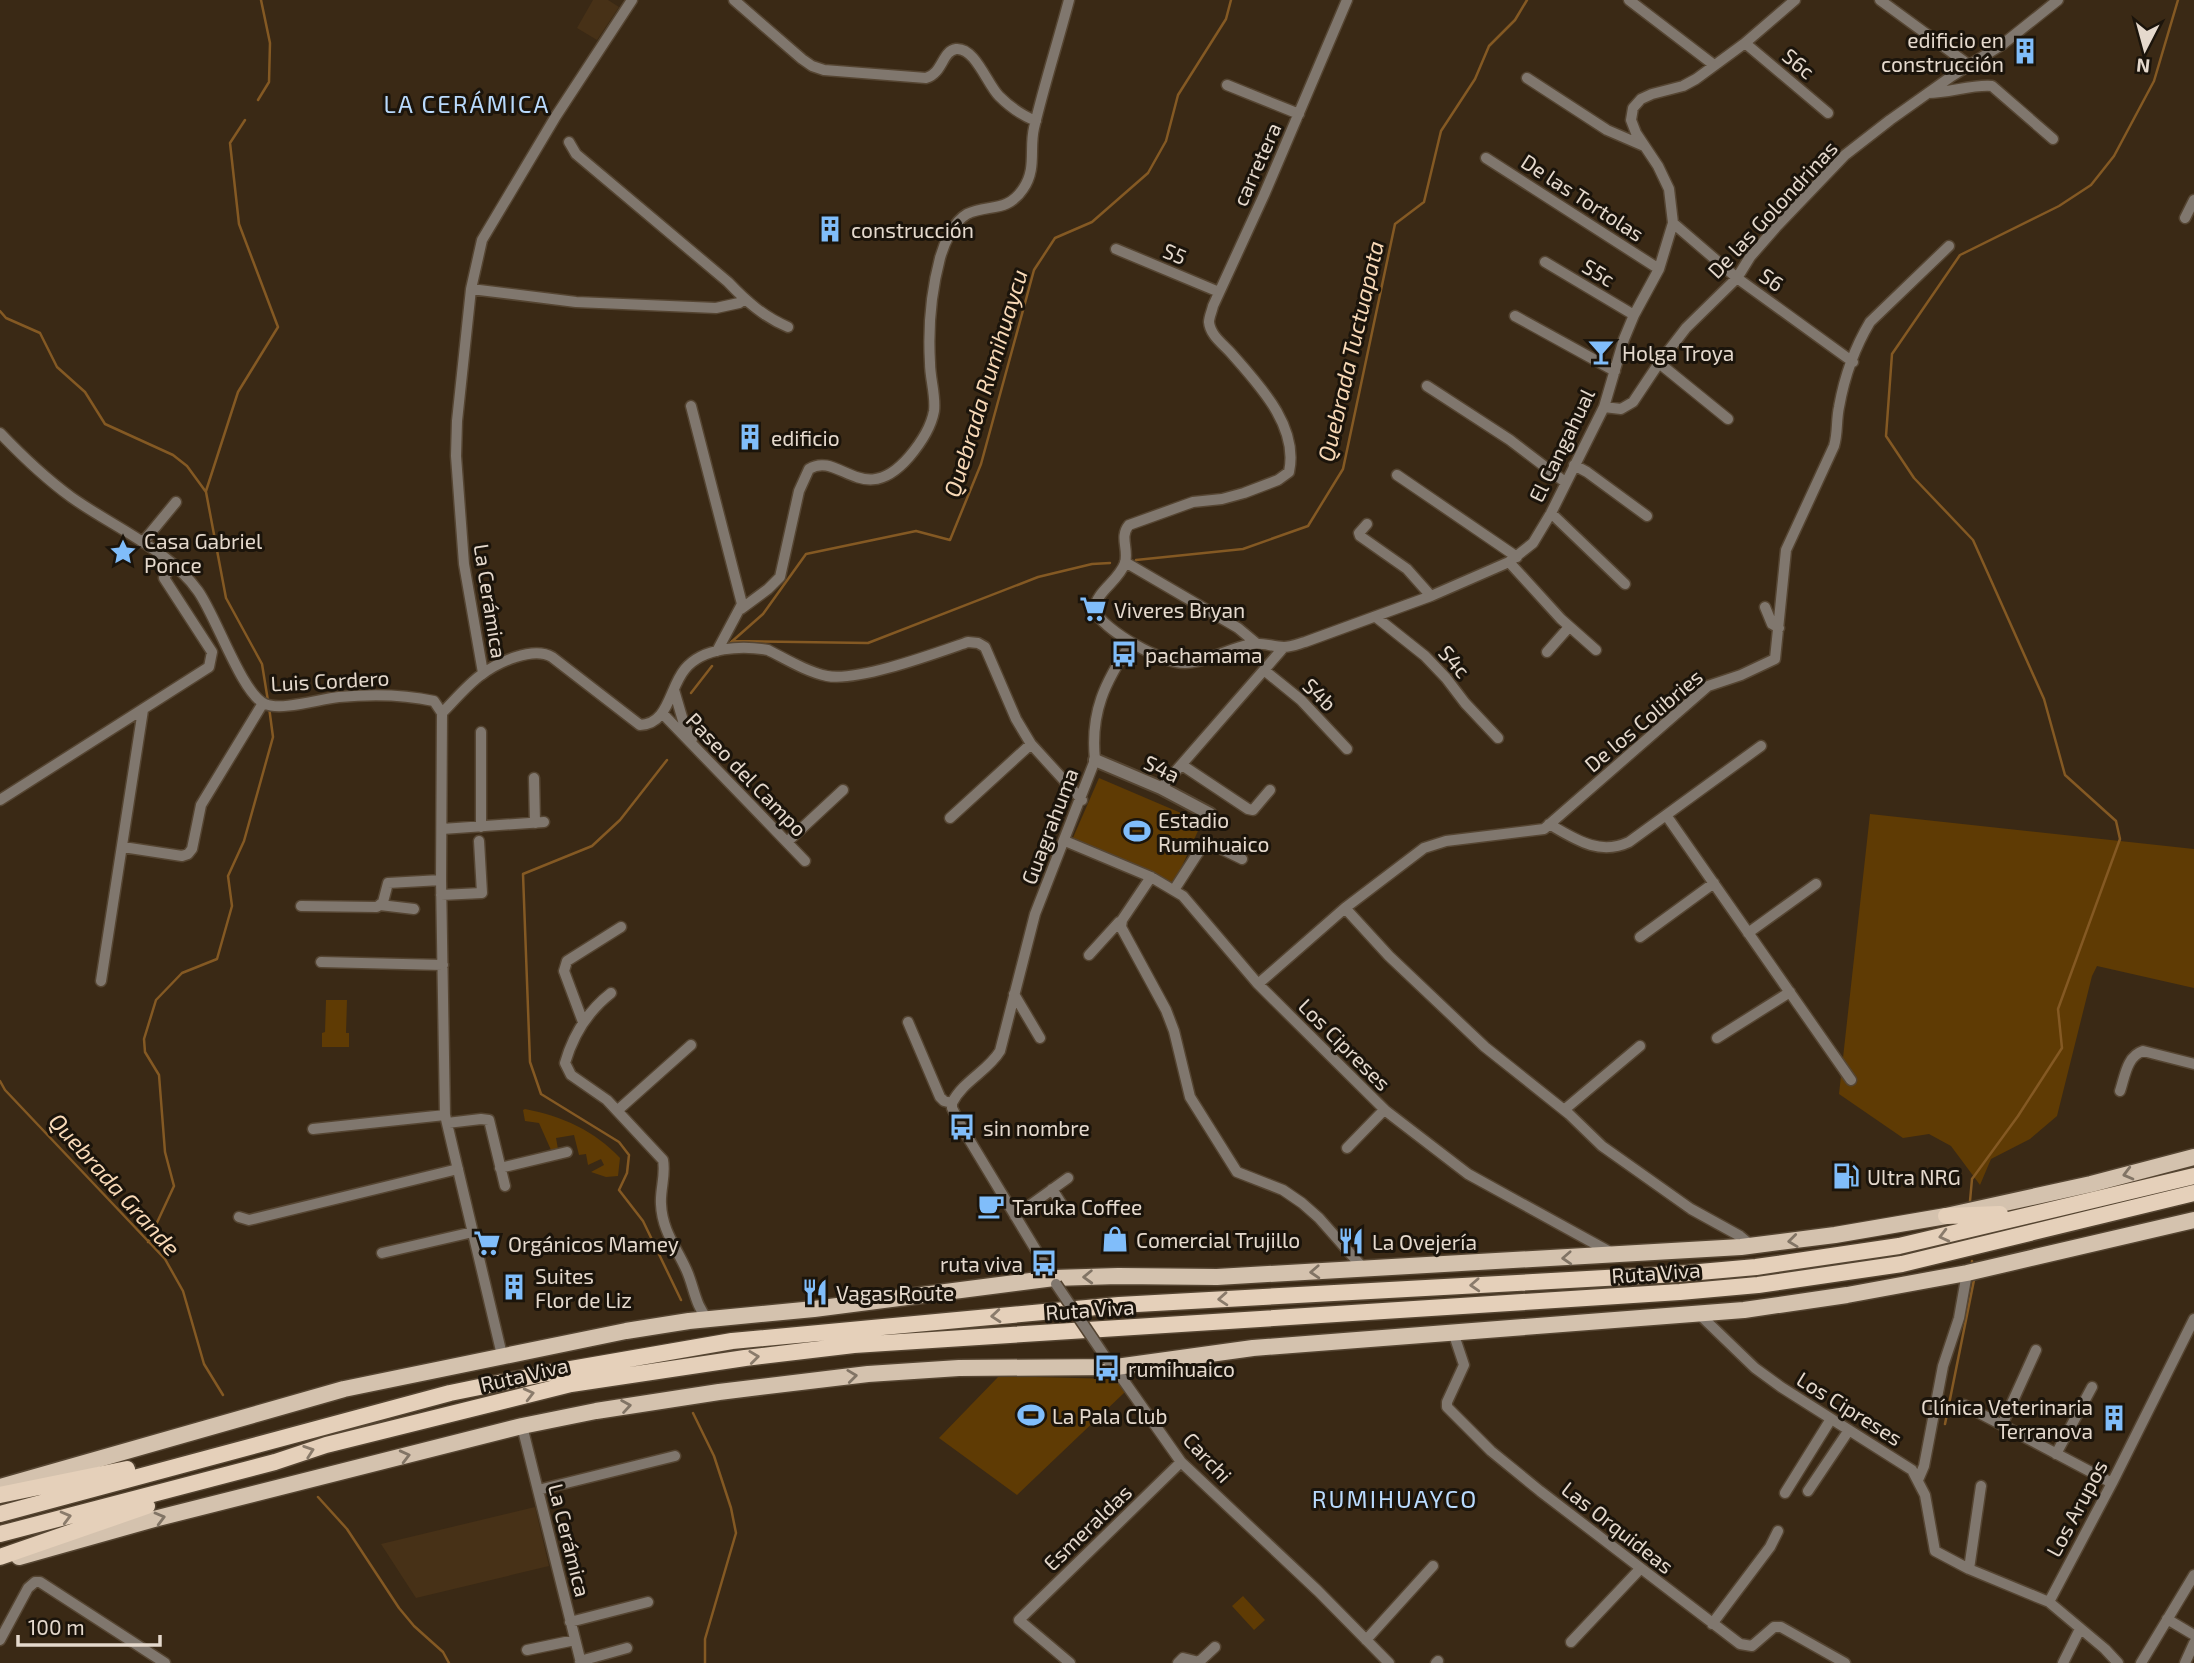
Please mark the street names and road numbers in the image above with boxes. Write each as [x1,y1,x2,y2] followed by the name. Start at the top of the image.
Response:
[1778,42,1820,84] street label: S6c
[1227,118,1285,210] street label: carretera
[1702,135,1842,283] street label: De las Golondrinas
[1517,148,1649,246] street label: De las Tortolas
[1160,237,1190,269] street label: S5
[1578,253,1620,291] street label: S5c
[1755,262,1789,296] street label: S6
[1523,384,1600,506] street label: El Cangahual
[470,542,512,660] street label: La Cerámica
[1434,640,1476,682] street label: S4c
[1579,663,1707,777] street label: De los Colibries
[270,664,390,696] street label: Luis Cordero
[1298,672,1342,716] street label: S4b
[682,707,812,841] street label: Paseo del Campo
[1140,749,1184,787] street label: S4a
[1015,764,1083,888] street label: Guagrahuma
[1294,993,1396,1095] street label: Los Cipreses
[1611,1256,1701,1288] street label: Ruta Viva
[1045,1293,1135,1325] street label: Ruta Viva
[478,1352,570,1396] street label: Ruta Viva
[1793,1366,1907,1450] street label: Los Cipreses
[1179,1427,1237,1487] street label: Carchi
[2040,1455,2112,1561] street label: Los Arupos
[1557,1476,1679,1578] street label: Las Orquideas
[1038,1479,1136,1575] street label: Esmeraldas
[544,1481,596,1599] street label: La Cerámica

